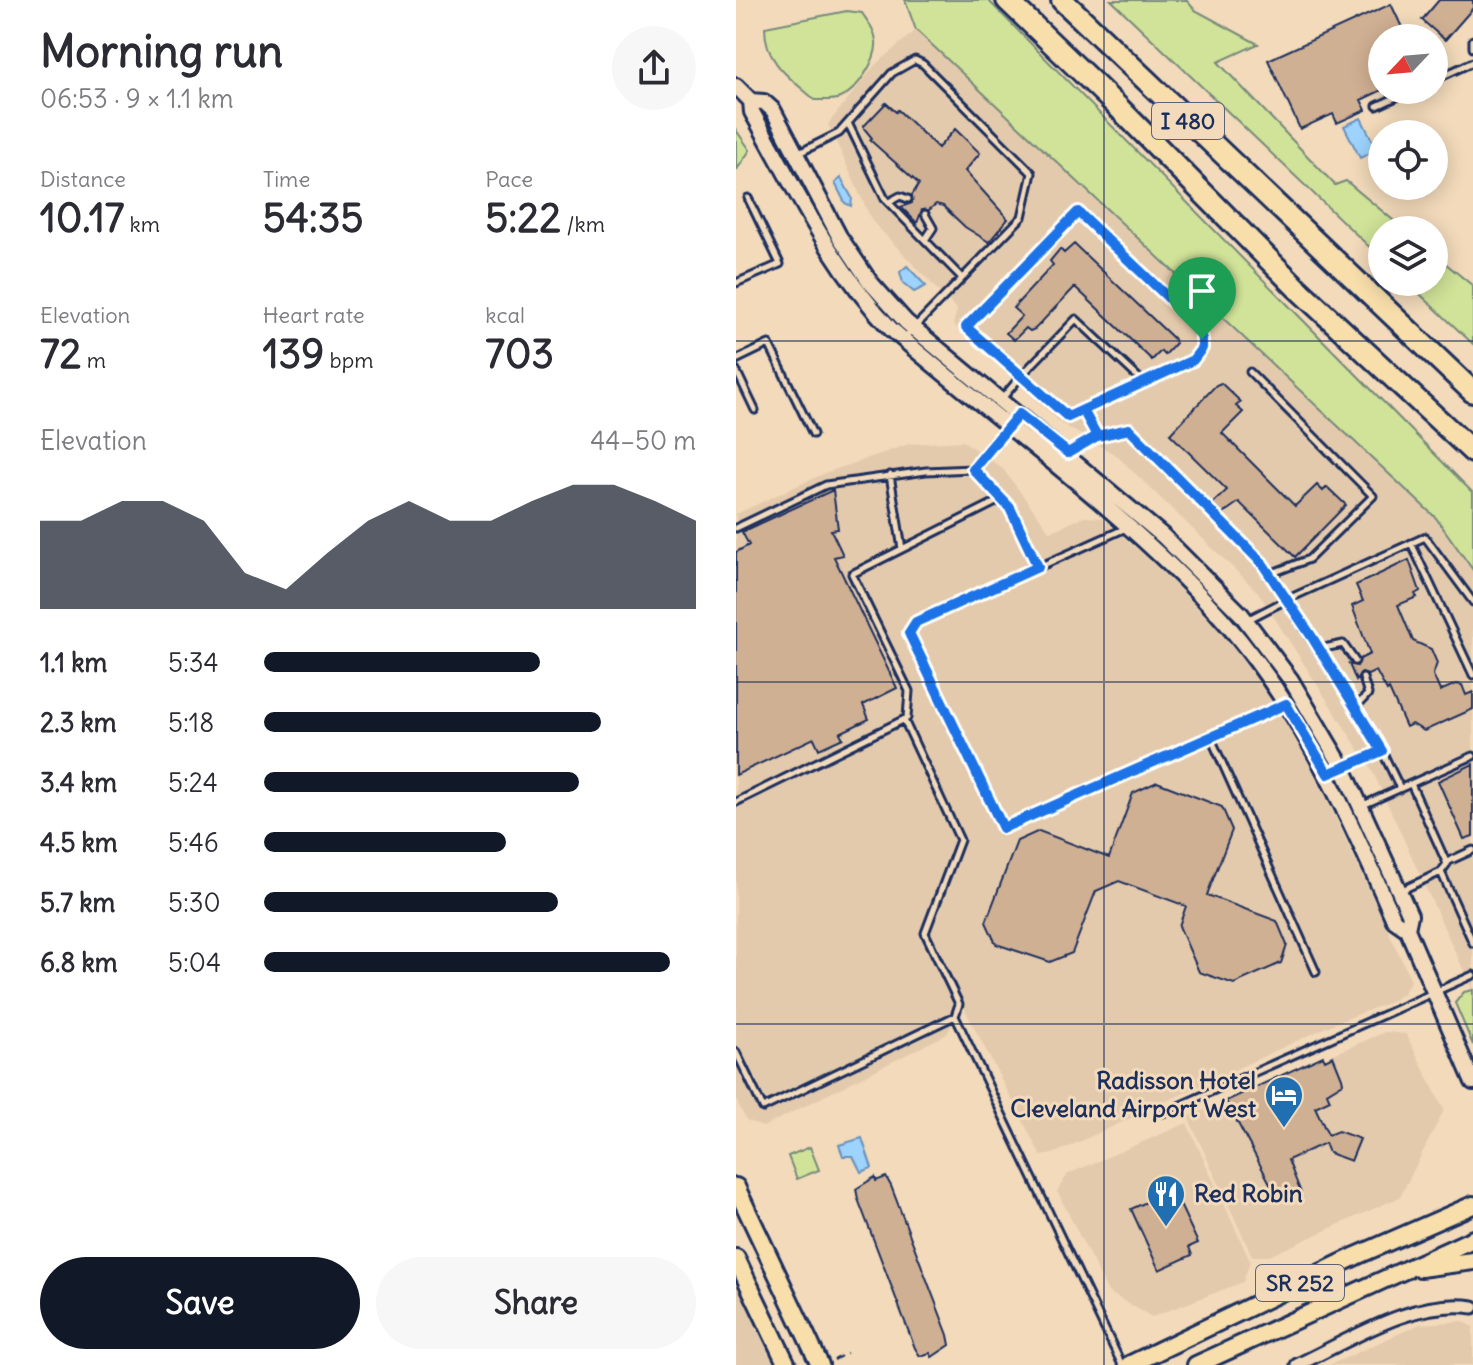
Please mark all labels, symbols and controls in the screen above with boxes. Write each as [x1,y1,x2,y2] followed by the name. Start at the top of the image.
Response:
[40,24,283,79] text: Morning run
[1368,24,1448,104] north arrow
[1368,24,1448,296] map controls
[612,26,696,110] button: share
[40,82,234,115] text: 06:53 · 9 × 1.1 km
[1152,103,1224,139] road number: I 480
[1368,120,1448,200] button: locate
[40,165,126,193] text: Distance
[263,165,310,193] text: Time
[485,165,533,193] text: Pace
[40,193,124,243] text: 10.17
[263,193,364,243] text: 54:35
[485,193,561,243] text: 5:22
[124,210,160,238] text: km
[561,210,605,238] text: /km
[1368,216,1448,296] button: layers
[1168,257,1236,339] pin
[1180,269,1224,313] icon: arrive
[40,301,130,329] text: Elevation
[263,301,365,329] text: Heart rate
[485,301,525,329] text: kcal
[40,329,82,379] text: 72
[263,329,324,379] text: 139
[485,329,554,379] text: 703
[82,346,106,374] text: m
[324,346,373,374] text: bpm
[40,424,147,457] text: Elevation
[590,424,696,457] text: 44–50 m
[40,646,107,679] text: 1.1 km
[168,646,219,679] text: 5:34
[40,706,117,739] text: 2.3 km
[168,706,214,739] text: 5:18
[40,766,117,799] text: 3.4 km
[168,766,218,799] text: 5:24
[40,826,118,859] text: 4.5 km
[168,826,219,859] text: 5:46
[40,886,115,919] text: 5.7 km
[168,886,221,919] text: 5:30
[40,946,118,979] text: 6.8 km
[168,946,221,979] text: 5:04
[1010,1065,1257,1123] place label: Radisson Hotel Cleveland Airport West
[1263,1074,1305,1129] hotel icon: Radisson Hotel Cleveland Airport West
[1145,1173,1187,1228] restaurant icon: Red Robin
[1194,1178,1303,1208] place label: Red Robin
[40,1257,360,1349] button: Save
[376,1257,696,1349] button: Share
[1256,1265,1344,1301] road number: SR 252

